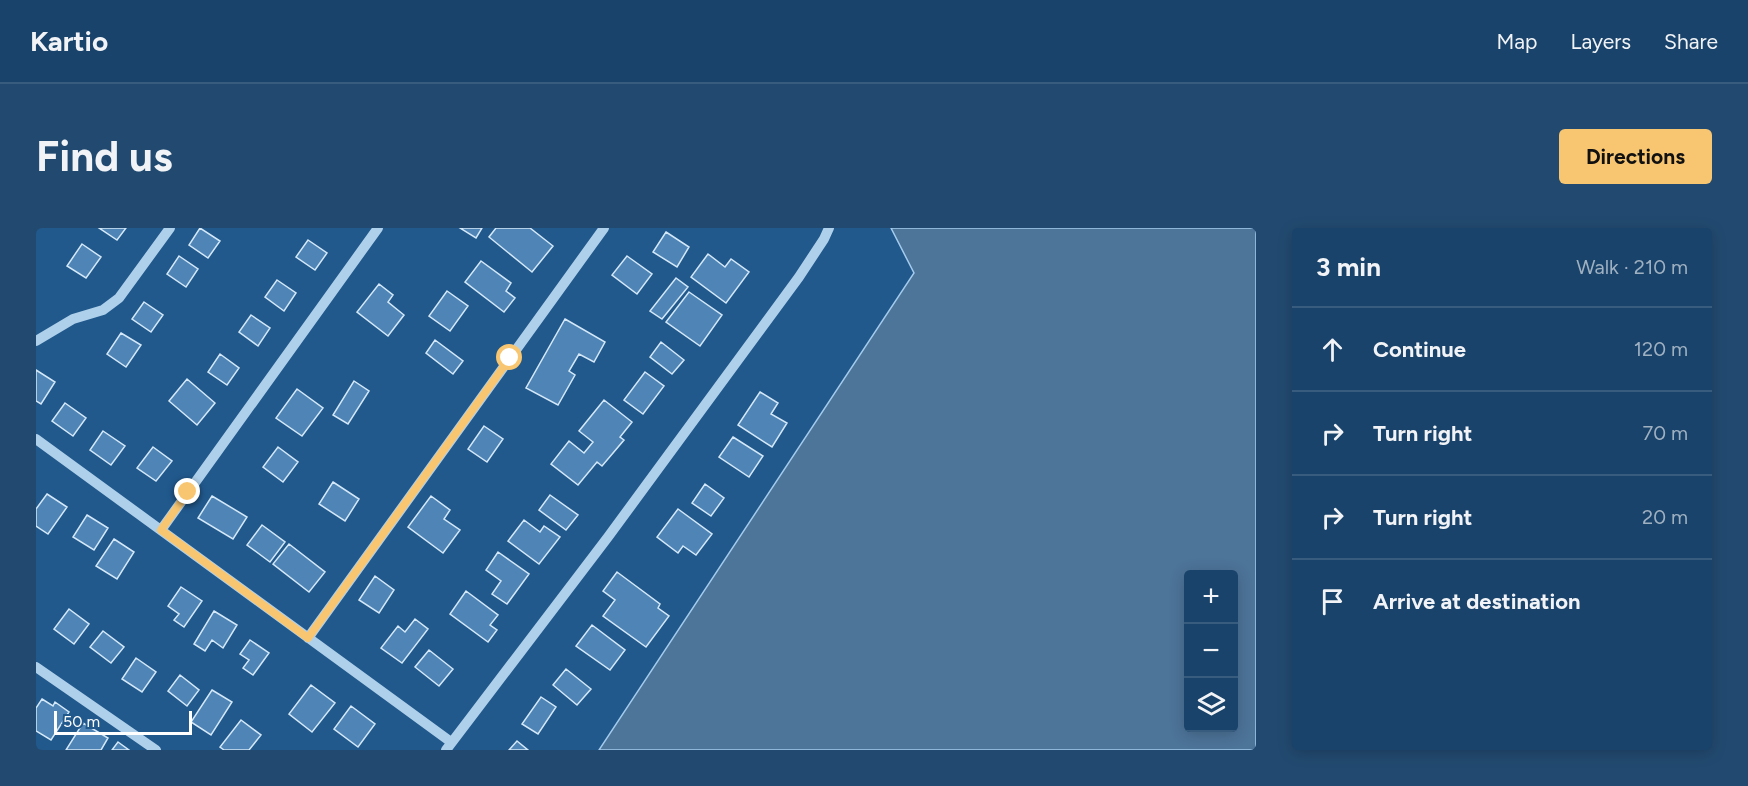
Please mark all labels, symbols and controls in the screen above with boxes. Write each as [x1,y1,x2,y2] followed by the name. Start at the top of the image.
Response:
[30,24,108,58] text: Kartio
[1497,29,1537,54] text: Map
[1570,29,1631,54] text: Layers
[1664,29,1718,54] text: Share
[1559,129,1712,184] button: Directions
[36,131,173,182] text: Find us
[1316,251,1381,283] text: 3 min
[1576,255,1688,279] text: Walk · 210 m
[1316,333,1349,366] icon: ahead
[1373,336,1466,363] text: Continue
[1634,337,1688,361] text: 120 m
[496,344,522,370] route start
[1316,417,1349,450] icon: right
[1373,420,1472,447] text: Turn right
[1642,421,1688,445] text: 70 m
[174,478,200,504] route end
[1316,501,1349,534] icon: right
[1373,504,1472,531] text: Turn right
[1642,505,1688,529] text: 20 m
[1184,570,1238,732] map controls
[1184,570,1238,624] button: +
[1316,585,1349,618] icon: arrive
[1373,588,1581,615] text: Arrive at destination
[1184,624,1238,678] button: −
[1184,678,1238,732] button: layers
[54,708,192,736] scale bar
[63,712,100,731] text: 50 m

